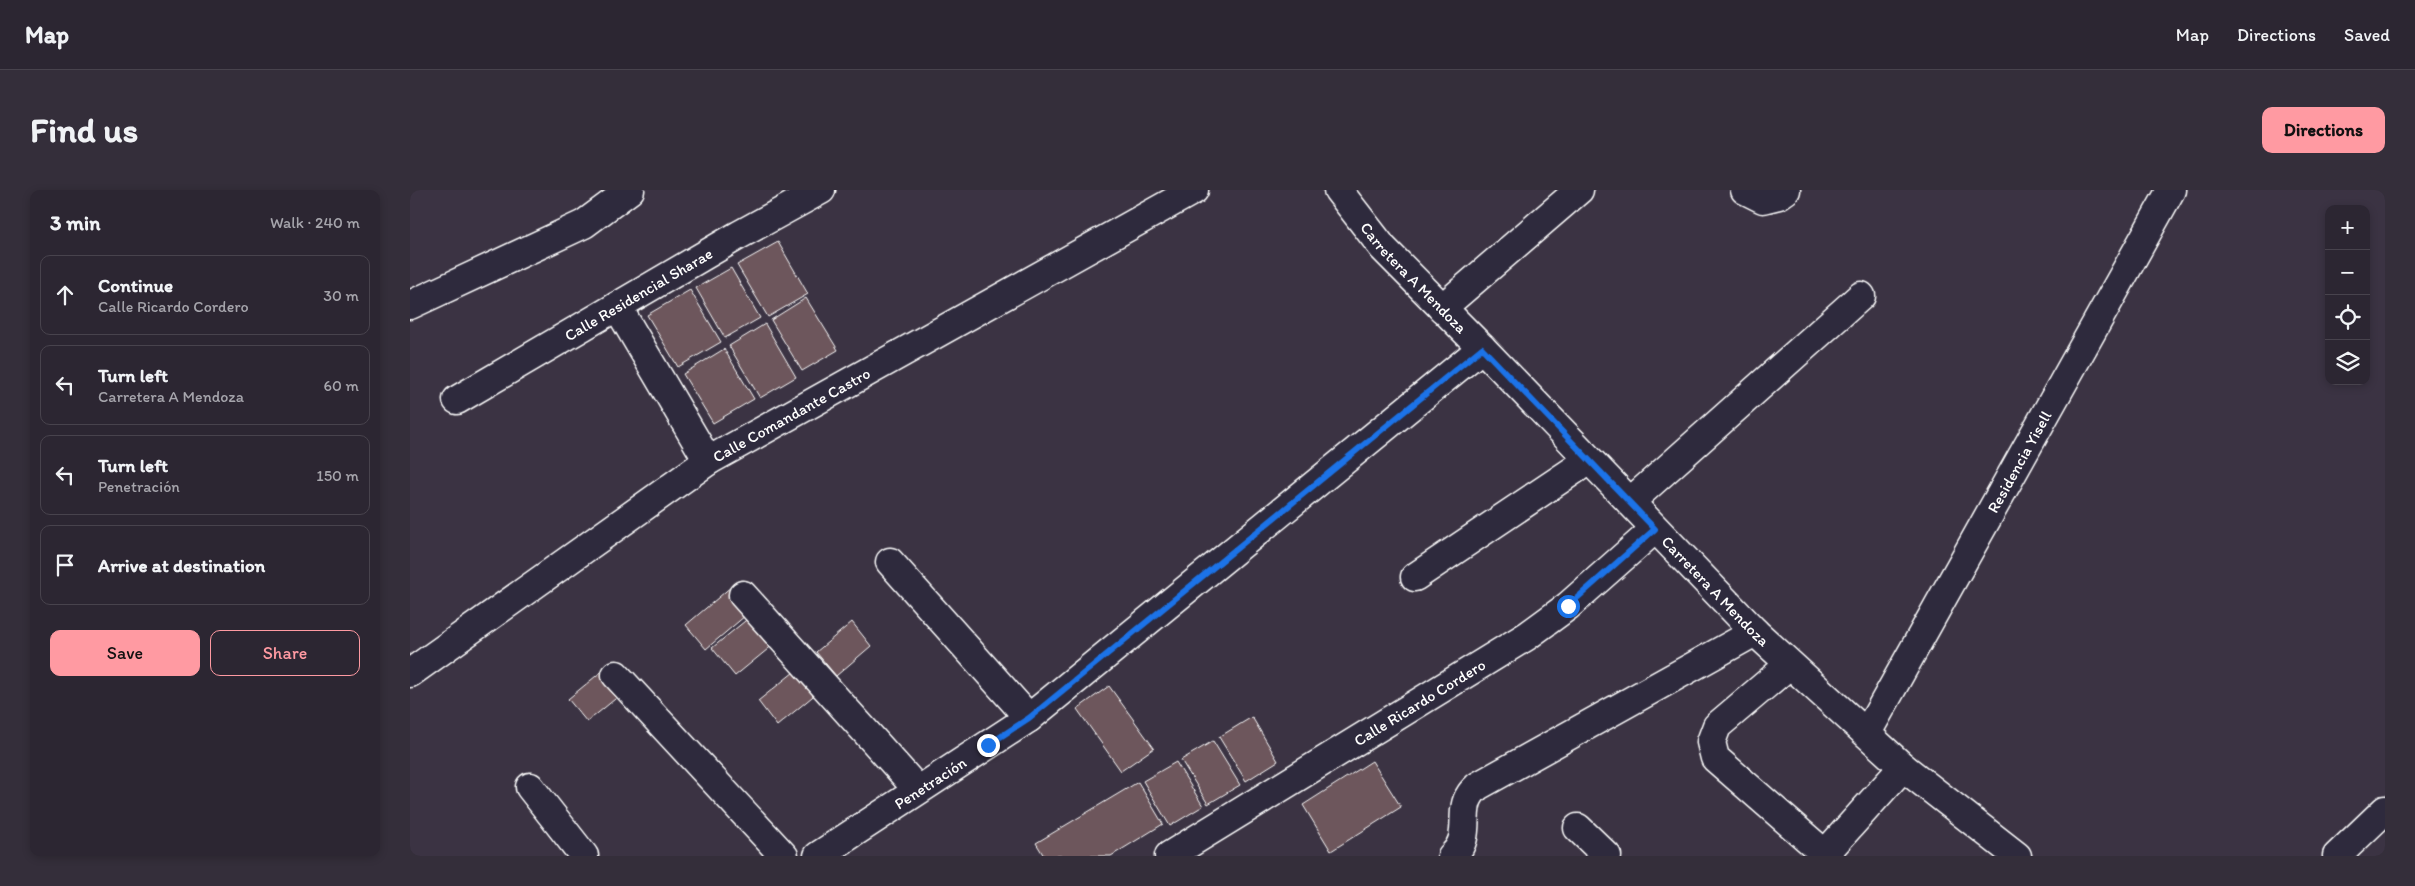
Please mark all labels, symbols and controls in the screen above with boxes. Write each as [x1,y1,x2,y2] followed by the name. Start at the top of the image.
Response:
[25,20,69,49] text: Map
[2176,24,2209,46] text: Map
[2237,24,2316,46] text: Directions
[2344,24,2390,46] text: Saved
[2262,107,2385,153] button: Directions
[30,109,138,151] text: Find us
[2325,205,2370,385] map controls
[2325,205,2370,250] button: +
[50,210,100,235] text: 3 min
[270,213,360,232] text: Walk · 240 m
[1357,218,1472,337] street label: Carretera A Mendoza
[561,243,716,345] street label: Calle Residencial Sharae
[2325,250,2370,295] button: −
[98,274,173,297] text: Continue
[51,281,79,309] icon: ahead
[323,286,359,305] text: 30 m
[2325,295,2370,340] button: locate
[98,297,249,316] text: Calle Ricardo Cordero
[2325,340,2370,385] button: layers
[709,363,873,466] street label: Calle Comandante Castro
[98,364,168,387] text: Turn left
[51,371,79,399] icon: left
[324,376,359,395] text: 60 m
[98,387,244,406] text: Carretera A Mendoza
[1983,407,2055,516] street label: Residencia Yisell
[98,454,168,477] text: Turn left
[51,461,79,489] icon: left
[316,466,359,485] text: 150 m
[98,477,180,496] text: Penetración
[1658,532,1774,650] street label: Carretera A Mendoza
[51,551,79,579] icon: arrive
[98,554,265,577] text: Arrive at destination
[1557,595,1580,618] route start
[50,630,200,676] button: Save
[210,630,360,676] button: Share
[1350,654,1489,750] street label: Calle Ricardo Cordero
[977,734,1000,757] route end
[891,752,970,813] street label: Penetración

